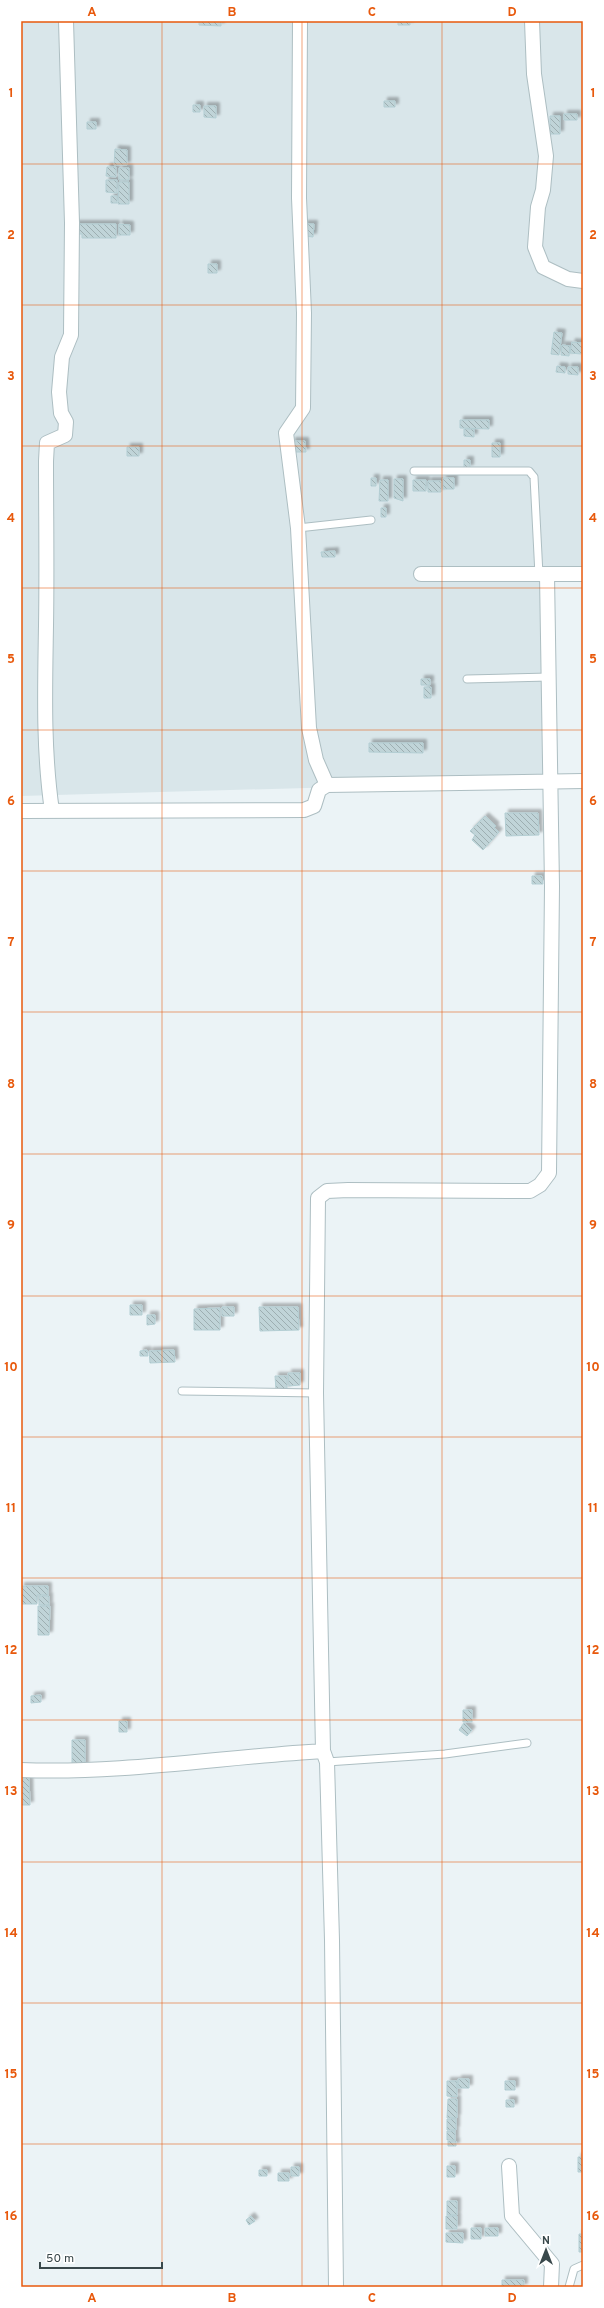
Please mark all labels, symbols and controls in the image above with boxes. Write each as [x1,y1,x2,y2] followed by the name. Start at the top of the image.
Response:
[87,5,97,21] text: A
[228,5,237,21] text: B
[368,5,376,21] text: C
[507,5,517,21] text: D
[8,86,14,102] text: 1
[590,86,596,102] text: 1
[7,228,15,244] text: 2
[589,228,597,244] text: 2
[7,369,15,385] text: 3
[589,369,597,385] text: 3
[7,511,15,527] text: 4
[589,511,597,527] text: 4
[7,652,15,668] text: 5
[589,652,597,668] text: 5
[7,794,15,810] text: 6
[589,794,597,810] text: 6
[8,935,15,951] text: 7
[590,935,597,951] text: 7
[7,1077,15,1093] text: 8
[589,1077,597,1093] text: 8
[7,1218,15,1234] text: 9
[589,1218,597,1234] text: 9
[4,1360,18,1376] text: 10
[586,1360,600,1376] text: 10
[6,1501,16,1517] text: 11
[588,1501,598,1517] text: 11
[4,1643,18,1659] text: 12
[586,1643,600,1659] text: 12
[5,1784,18,1800] text: 13
[587,1784,600,1800] text: 13
[4,1926,18,1942] text: 14
[586,1926,600,1942] text: 14
[4,2067,18,2083] text: 15
[586,2067,600,2083] text: 15
[4,2209,18,2225] text: 16
[586,2209,600,2225] text: 16
[526,2230,566,2270] north arrow
[542,2234,550,2248] text: N
[40,2244,162,2270] scale bar
[46,2251,74,2267] text: 50 m
[87,2291,97,2307] text: A
[228,2291,237,2307] text: B
[368,2291,376,2307] text: C
[507,2291,517,2307] text: D

